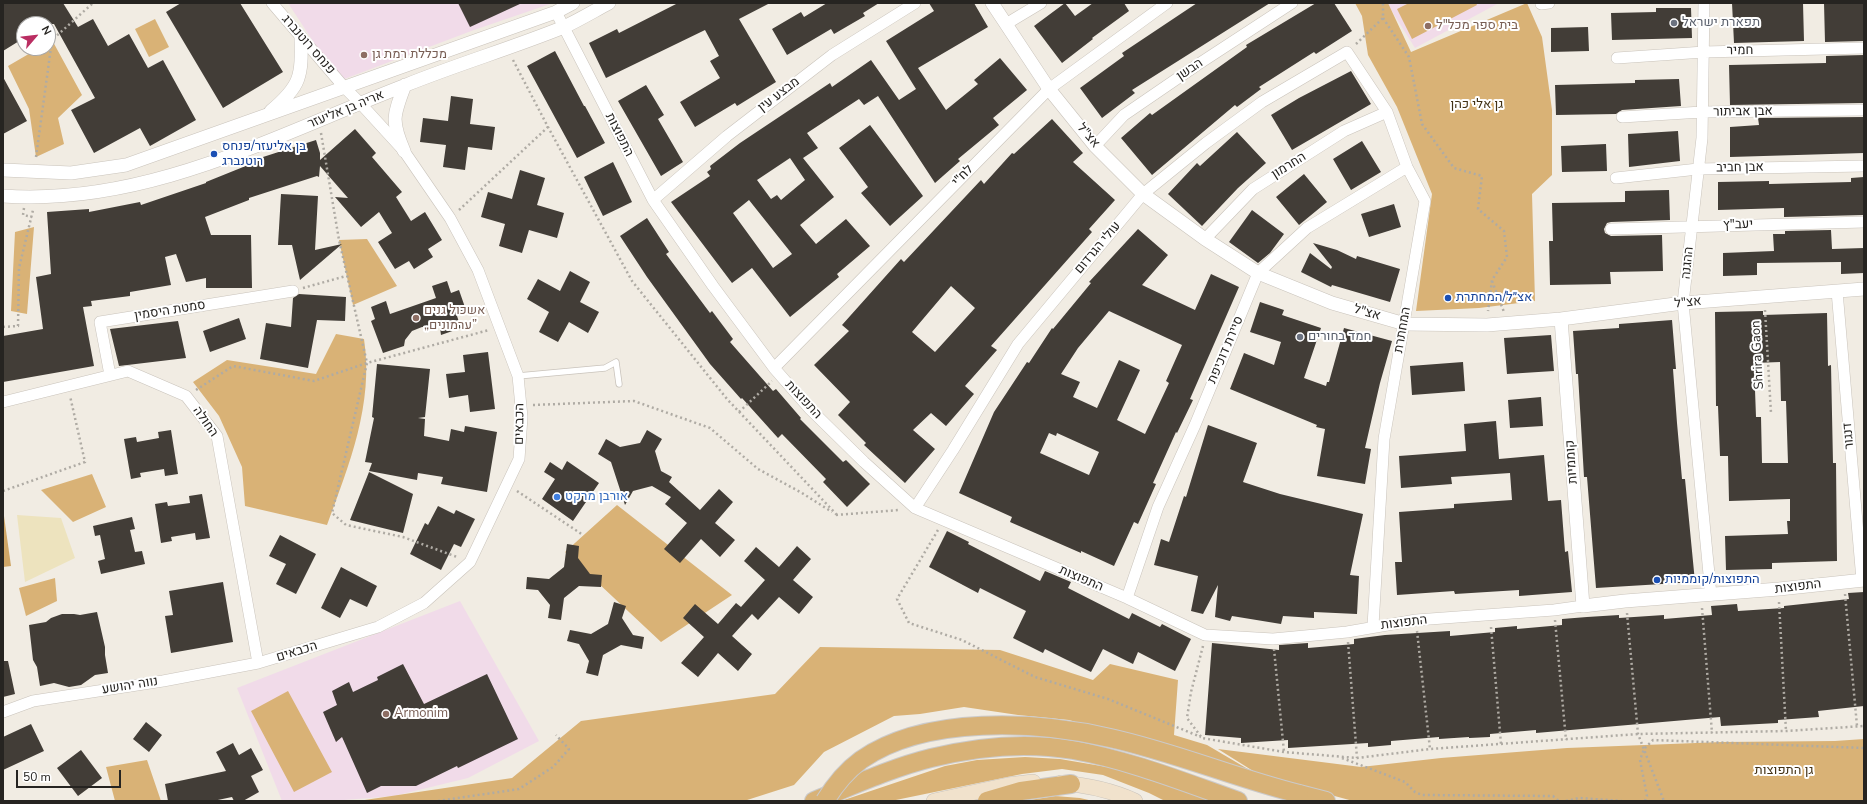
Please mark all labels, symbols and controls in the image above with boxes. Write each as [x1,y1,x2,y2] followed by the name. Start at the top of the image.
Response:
[278,12,338,78] street label: פנחס רוטנברג
[1682,15,1760,31] place label: תפארת ישראל
[16,16,56,56] north arrow
[1436,18,1518,34] place label: בית ספר מכל"ל
[1669,18,1679,28] marker: תפארת ישראל
[1423,21,1433,31] marker: בית ספר מכל"ל
[38,23,55,38] text: N
[1727,43,1753,59] street label: חמיר
[372,47,447,63] place label: מכללת רמת גן
[359,50,369,60] marker: מכללת רמת גן
[1174,56,1206,84] street label: הבשן
[755,74,803,116] street label: מבצע עין
[306,88,386,132] street label: אריה בן אליעזר
[1451,97,1503,113] park label: גן אלי כהן
[1713,104,1773,120] street label: אבן אביתור
[601,111,637,159] street label: התפוצות
[1073,121,1103,151] street label: אצ"ל
[222,139,306,170] place label: בן אליעזר/פנחס רוטנברג
[209,149,219,159] marker: בן אליעזר/פנחס רוטנברג
[1269,149,1309,183] street label: החרמון
[1716,160,1764,176] street label: אבן חביב
[949,162,977,190] street label: לח"י
[1723,217,1753,233] street label: יעב"ץ
[1072,219,1124,277] street label: עולי הגרדום
[1679,246,1697,280] street label: ההגנה
[1456,290,1532,306] place label: אצ״ל/המחתרת
[1443,293,1453,303] marker: אצ״ל/המחתרת
[1674,294,1702,312] street label: אצ"ל
[133,298,207,324] street label: סמטת היסמין
[1352,302,1382,324] street label: אצ"ל
[424,303,485,334] place label: אשכול גנים „ערמונים”
[1391,306,1415,354] street label: המחתרת
[411,313,421,323] marker: אשכול גנים „ערמונים”
[1205,314,1247,386] street label: סיירת דוכיפת
[1748,320,1768,390] street label: Shrira Gaon
[1308,329,1371,345] place label: חמד בחורים
[1295,332,1305,342] marker: חמד בחורים
[781,378,825,422] street label: התפוצות
[512,403,528,445] street label: הכבאים
[189,404,221,440] street label: החולה
[1840,422,1858,450] street label: דנגור
[1563,439,1581,485] street label: קוממיות
[565,489,628,505] place label: אורבן מרקט
[552,492,562,502] marker: אורבן מרקט
[1056,563,1106,595] street label: התפוצות
[1665,572,1760,588] place label: התפוצות/קוממיות
[1652,575,1662,585] marker: התפוצות/קוממיות
[1774,576,1822,598] street label: התפוצות
[1380,612,1428,634] street label: התפוצות
[275,638,319,666] street label: הכבאים
[101,674,159,698] street label: נווה יהושע
[394,706,448,722] place label: Armonim
[381,709,391,719] marker: Armonim
[18,762,123,788] scale bar
[1755,763,1813,779] park label: גן התפוצות
[23,769,51,785] text: 50 m

